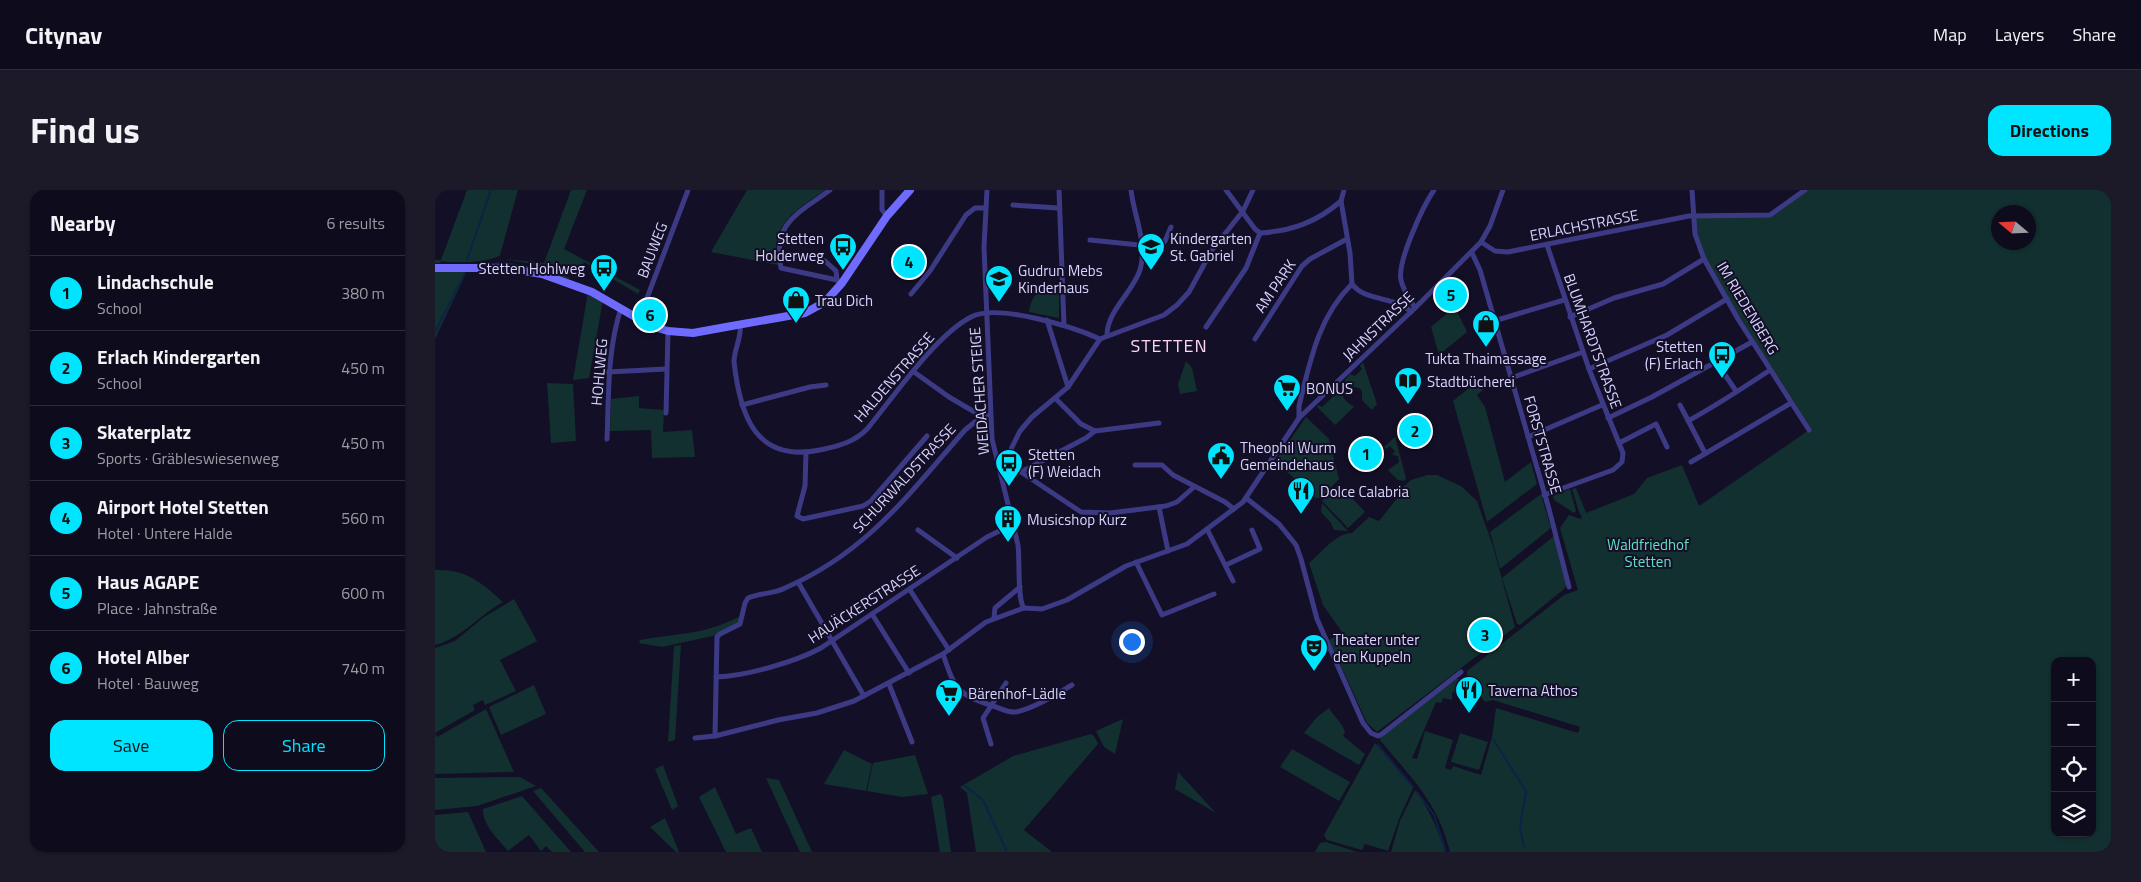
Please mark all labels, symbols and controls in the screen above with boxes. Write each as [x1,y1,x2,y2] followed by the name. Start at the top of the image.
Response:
[25,17,102,53] text: Citynav
[1933,21,1967,48] text: Map
[1995,21,2044,48] text: Layers
[2072,21,2116,48] text: Share
[30,103,140,157] text: Find us
[1988,105,2111,156] button: Directions
[1528,203,1640,247] street label: ERLACHSTRASSE
[1991,205,2036,250] north arrow
[50,207,115,239] text: Nearby
[326,211,385,235] text: 6 results
[631,219,673,281] street label: BAUWEG
[755,227,824,267] place label: Stetten Holderweg
[1170,227,1252,267] place label: Kindergarten St. Gabriel
[828,232,858,271] bus stop icon: Stetten Holderweg
[1136,232,1166,271] school or university icon: Kindergarten St. Gabriel
[893,243,925,281] pin: 4
[589,253,619,292] bus stop icon: Stetten Hohlweg
[1249,254,1302,317] street label: AM PARK
[479,257,585,280] place label: Stetten Hohlweg
[1711,257,1785,359] street label: IM RIEDENBERG
[1018,259,1103,299] place label: Gudrun Mebs Kinderhaus
[984,264,1014,303] school or university icon: Gudrun Mebs Kinderhaus
[97,267,214,296] text: Lindachschule
[1558,270,1628,412] street label: BLUMHARDTSTRASSE
[1435,276,1467,314] pin: 5
[62,281,70,305] text: 1
[341,281,385,305] text: 380 m
[781,285,811,324] shop icon: Trau Dich
[1337,286,1419,366] street label: JAHNSTRASSE
[815,289,873,312] place label: Trau Dich
[97,296,142,320] text: School
[634,296,666,334] pin: 6
[1471,309,1501,348] shop icon: Tukta Thaimassage
[963,326,995,456] street label: WEIDACHER STEIGE
[848,327,940,427] street label: HALDENSTRASSE
[1130,332,1208,359] district label: STETTEN
[1645,335,1703,375] place label: Stetten (F) Erlach
[585,337,613,407] street label: HOHLWEG
[1707,340,1737,379] bus stop icon: Stetten (F) Erlach
[97,342,261,371] text: Erlach Kindergarten
[1425,347,1547,370] place label: Tukta Thaimassage
[62,356,70,380] text: 2
[341,356,385,380] text: 450 m
[1393,366,1423,405] library icon: Stadtbücherei
[1427,370,1515,393] place label: Stadtbücherei
[97,371,142,395] text: School
[1272,373,1302,412] supermarket icon: BONUS
[1306,377,1353,400] place label: BONUS
[1518,393,1568,497] street label: FORSTSTRASSE
[1399,412,1431,450] pin: 2
[97,417,191,446] text: Skaterplatz
[847,418,961,538] street label: SCHURWALDSTRASSE
[62,431,70,455] text: 3
[341,431,385,455] text: 450 m
[1350,435,1382,473] pin: 1
[1240,436,1336,476] place label: Theophil Wurm Gemeindehaus
[1206,441,1236,480] public building icon: Theophil Wurm Gemeindehaus
[1028,443,1101,483] place label: Stetten (F) Weidach
[97,446,279,470] text: Sports · Gräbleswiesenweg
[994,448,1024,487] bus stop icon: Stetten (F) Weidach
[1286,476,1316,515] restaurant icon: Dolce Calabria
[1320,480,1409,503] place label: Dolce Calabria
[97,492,269,521] text: Airport Hotel Stetten
[993,504,1023,543] building icon: Musicshop Kurz
[62,506,70,530] text: 4
[341,506,385,530] text: 560 m
[1027,508,1127,531] place label: Musicshop Kurz
[97,521,233,545] text: Hotel · Untere Halde
[1607,533,1689,573] park label: Waldfriedhof Stetten
[803,559,925,649] street label: HAUÄCKERSTRASSE
[97,567,199,596] text: Haus AGAPE
[62,581,70,605] text: 5
[341,581,385,605] text: 600 m
[97,596,217,620] text: Place · Jahnstraße
[1469,616,1501,654] pin: 3
[1333,628,1419,668] place label: Theater unter den Kuppeln
[1119,629,1145,655] your location
[1299,633,1329,672] theatre icon: Theater unter den Kuppeln
[97,642,189,671] text: Hotel Alber
[62,656,70,680] text: 6
[341,656,385,680] text: 740 m
[2051,657,2096,837] map controls
[2051,657,2096,702] button: +
[97,671,199,695] text: Hotel · Bauweg
[1454,675,1484,714] restaurant icon: Taverna Athos
[934,678,964,717] supermarket icon: Bärenhof-Lädle
[1488,679,1578,702] place label: Taverna Athos
[968,682,1066,705] place label: Bärenhof-Lädle
[2051,702,2096,747] button: −
[50,720,213,771] button: Save
[223,720,385,771] button: Share
[2051,747,2096,792] button: locate
[2051,792,2096,837] button: layers

